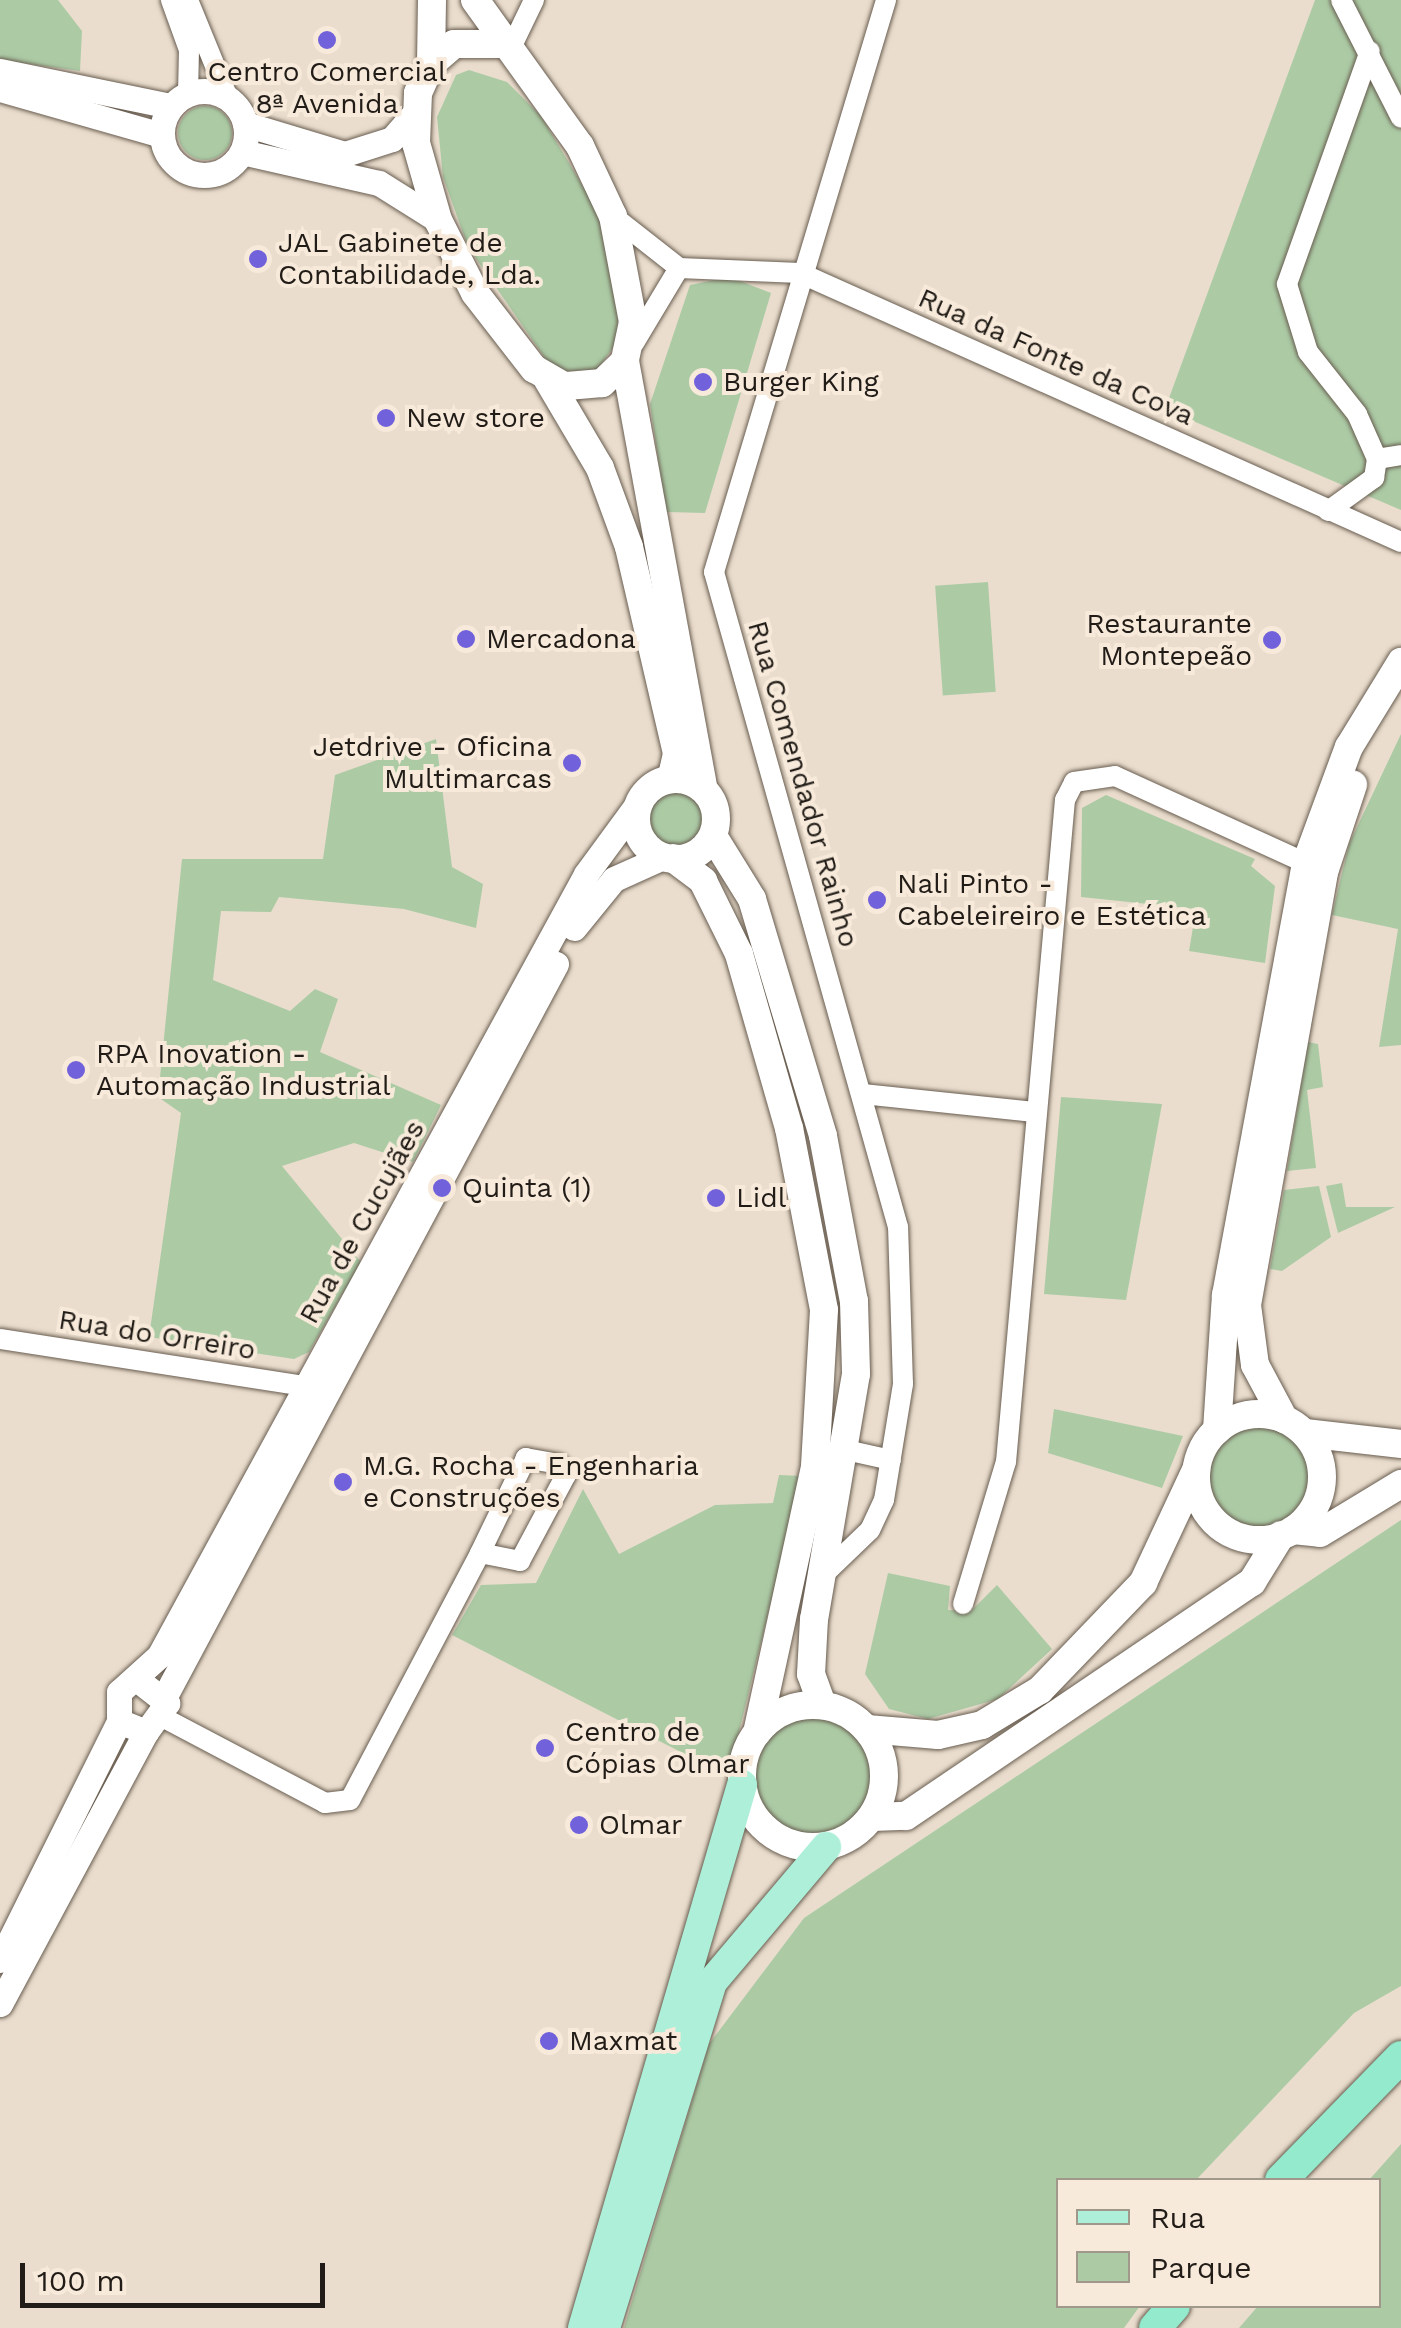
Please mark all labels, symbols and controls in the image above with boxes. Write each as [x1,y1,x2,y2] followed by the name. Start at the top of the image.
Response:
[316,29,338,51] marker: Centro Comercial 8ª Avenida
[208,55,446,121] place label: Centro Comercial 8ª Avenida
[278,226,541,292] place label: JAL Gabinete de Contabilidade, Lda.
[247,248,269,270] marker: JAL Gabinete de Contabilidade, Lda.
[912,281,1200,433] street label: Rua da Fonte da Cova
[723,365,879,399] place label: Burger King
[692,371,714,393] marker: Burger King
[406,401,546,435] place label: New store
[375,407,397,429] marker: New store
[1086,607,1252,673] place label: Restaurante Montepeão
[740,616,866,952] street label: Rua Comendador Rainho
[486,622,636,656] place label: Mercadona
[455,628,477,650] marker: Mercadona
[1261,629,1283,651] marker: Restaurante Montepeão
[313,730,552,796] place label: Jetdrive - Oficina Multimarcas
[561,752,583,774] marker: Jetdrive - Oficina Multimarcas
[897,867,1206,933] place label: Nali Pinto - Cabeleireiro e Estética
[866,889,888,911] marker: Nali Pinto - Cabeleireiro e Estética
[96,1037,391,1103] place label: RPA Inovation - Automação Industrial
[65,1059,87,1081] marker: RPA Inovation - Automação Industrial
[292,1114,432,1330] street label: Rua de Cucujães
[462,1171,592,1205] place label: Quinta (1)
[431,1177,453,1199] marker: Quinta (1)
[736,1181,786,1215] place label: Lidl
[705,1187,727,1209] marker: Lidl
[56,1303,258,1367] street label: Rua do Orreiro
[363,1449,699,1515] place label: M.G. Rocha - Engenharia e Construções
[332,1471,354,1493] marker: M.G. Rocha - Engenharia e Construções
[565,1715,750,1781] place label: Centro de Cópias Olmar
[534,1737,556,1759] marker: Centro de Cópias Olmar
[599,1808,682,1842] place label: Olmar
[568,1814,590,1836] marker: Olmar
[569,2024,677,2058] place label: Maxmat
[538,2030,560,2052] marker: Maxmat
[1056,2178,1381,2308] legend
[1150,2200,1205,2235] text: Rua
[25,2243,330,2305] scale bar
[1150,2250,1252,2285] text: Parque
[37,2263,125,2298] text: 100 m

